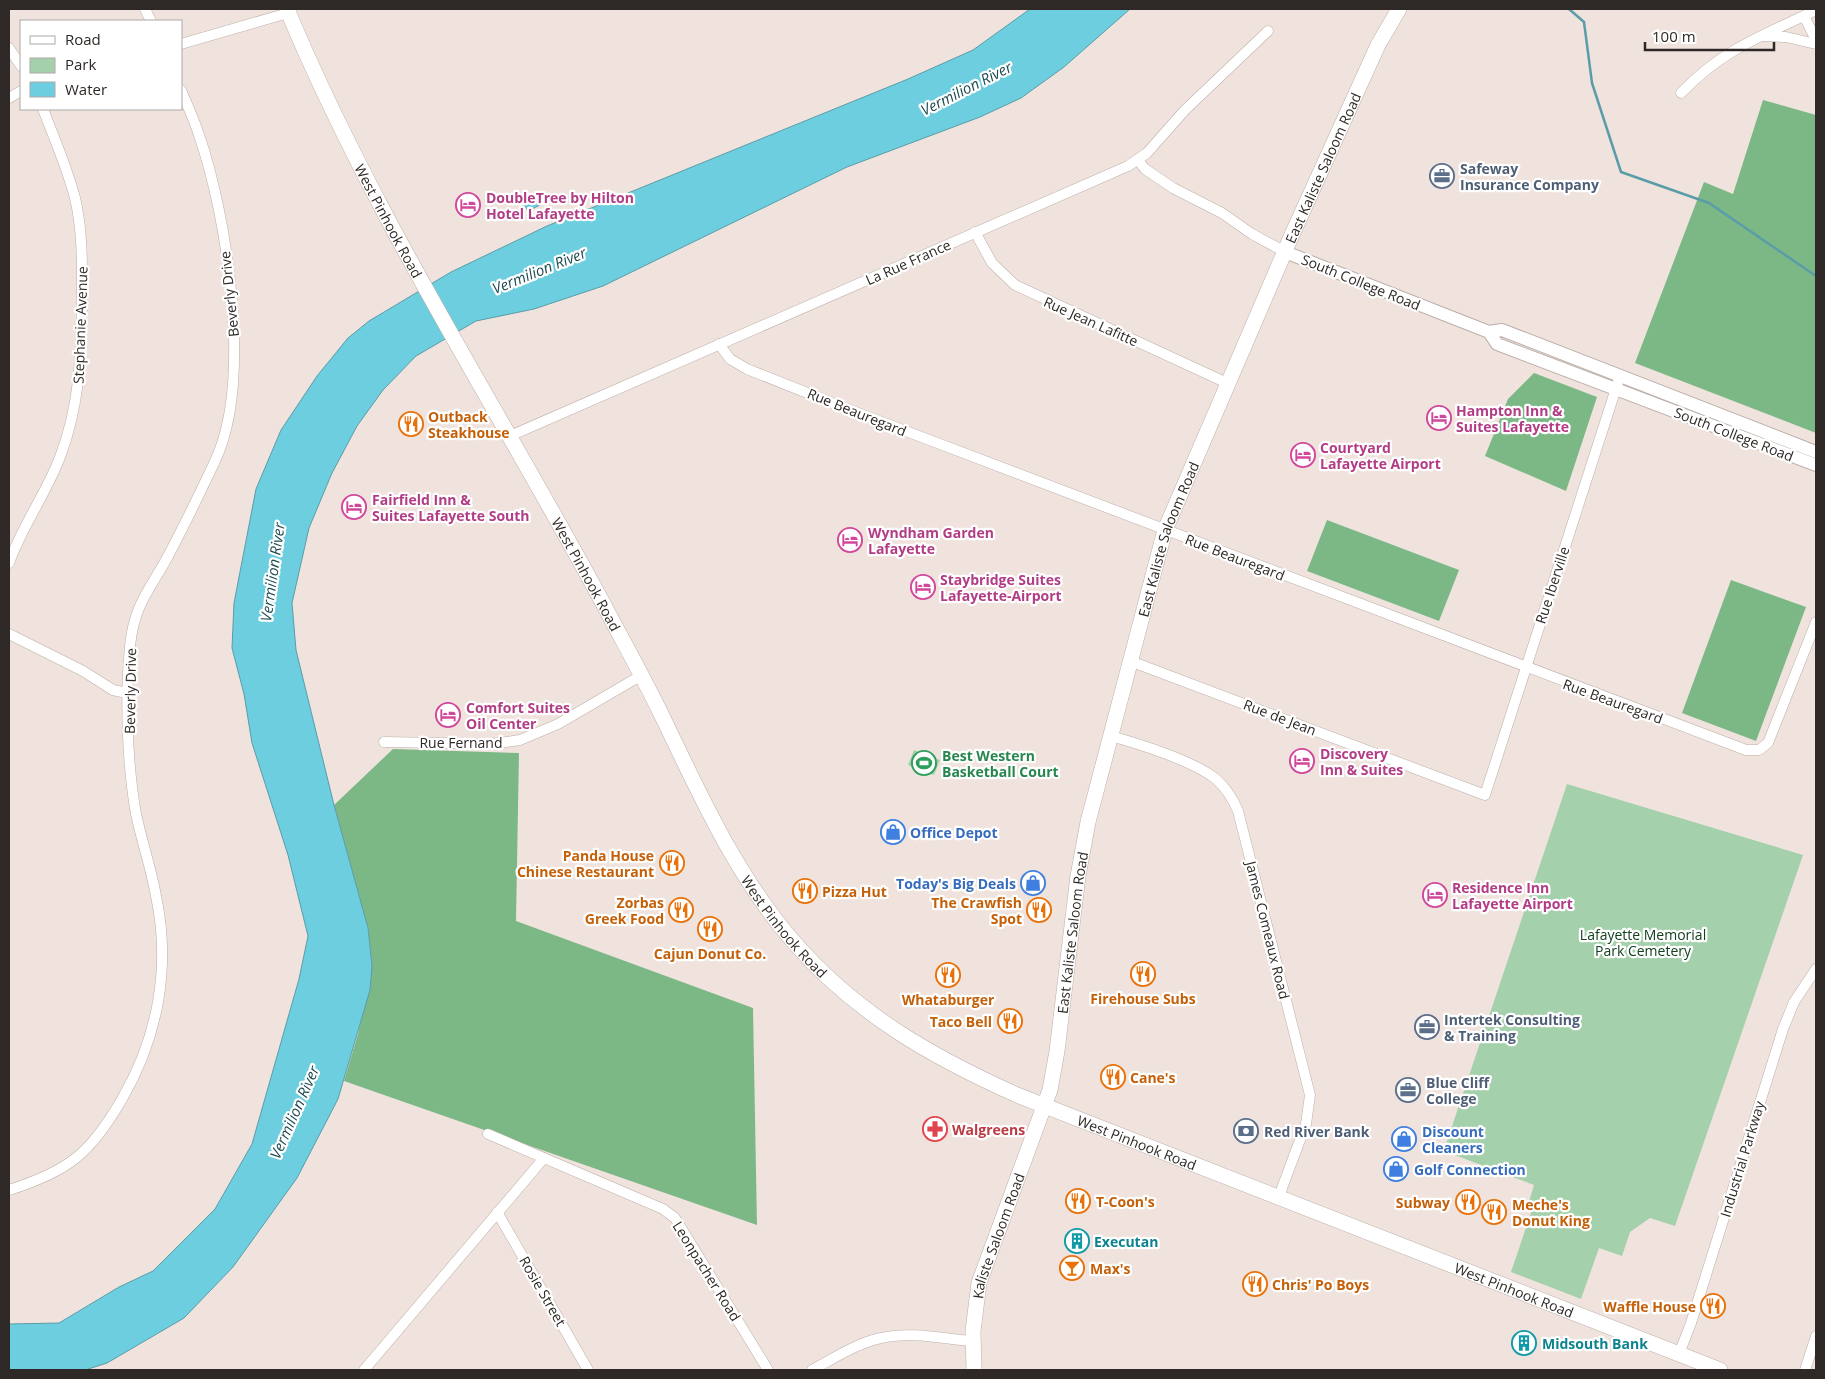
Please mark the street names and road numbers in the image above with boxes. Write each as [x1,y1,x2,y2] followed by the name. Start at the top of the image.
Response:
[1280,89,1365,246] street label: East Kaliste Saloom Road
[351,160,427,281] street label: West Pinhook Road
[862,235,954,289] street label: La Rue France
[1299,249,1423,315] street label: South College Road
[215,250,243,338] street label: Beverly Drive
[68,266,92,384] street label: Stephanie Avenue
[1041,292,1141,350] street label: Rue Jean Lafitte
[805,383,909,441] street label: Rue Beauregard
[1672,402,1796,466] street label: South College Road
[1133,458,1203,619] street label: East Kaliste Saloom Road
[548,514,625,634] street label: West Pinhook Road
[1182,529,1288,585] street label: Rue Beauregard
[1531,544,1573,626] street label: Rue Iberville
[120,648,140,734] street label: Beverly Drive
[1560,674,1666,728] street label: Rue Beauregard
[1241,694,1319,740] street label: Rue de Jean
[419,733,503,752] street label: Rue Fernand
[1052,850,1092,1015] street label: East Kaliste Saloom Road
[1241,857,1294,1001] street label: James Comeaux Road
[737,871,832,981] street label: West Pinhook Road
[1715,1098,1769,1219] street label: Industrial Parkway
[1075,1110,1199,1174] street label: West Pinhook Road
[968,1170,1028,1300] street label: Kaliste Saloom Road
[669,1217,745,1325] street label: Leonpacher Road
[515,1253,571,1329] street label: Rosie Street
[1452,1258,1577,1321] street label: West Pinhook Road

